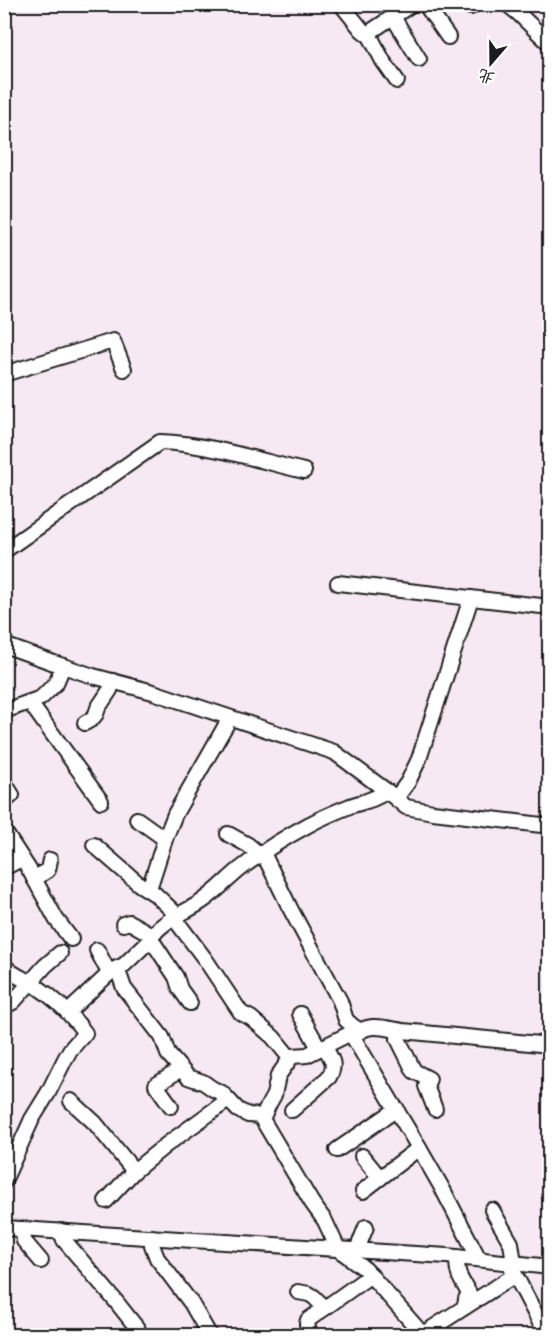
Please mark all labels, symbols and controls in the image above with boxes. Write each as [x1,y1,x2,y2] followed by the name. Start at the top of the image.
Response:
[461,33,521,93] north arrow
[474,64,497,92] text: 北

